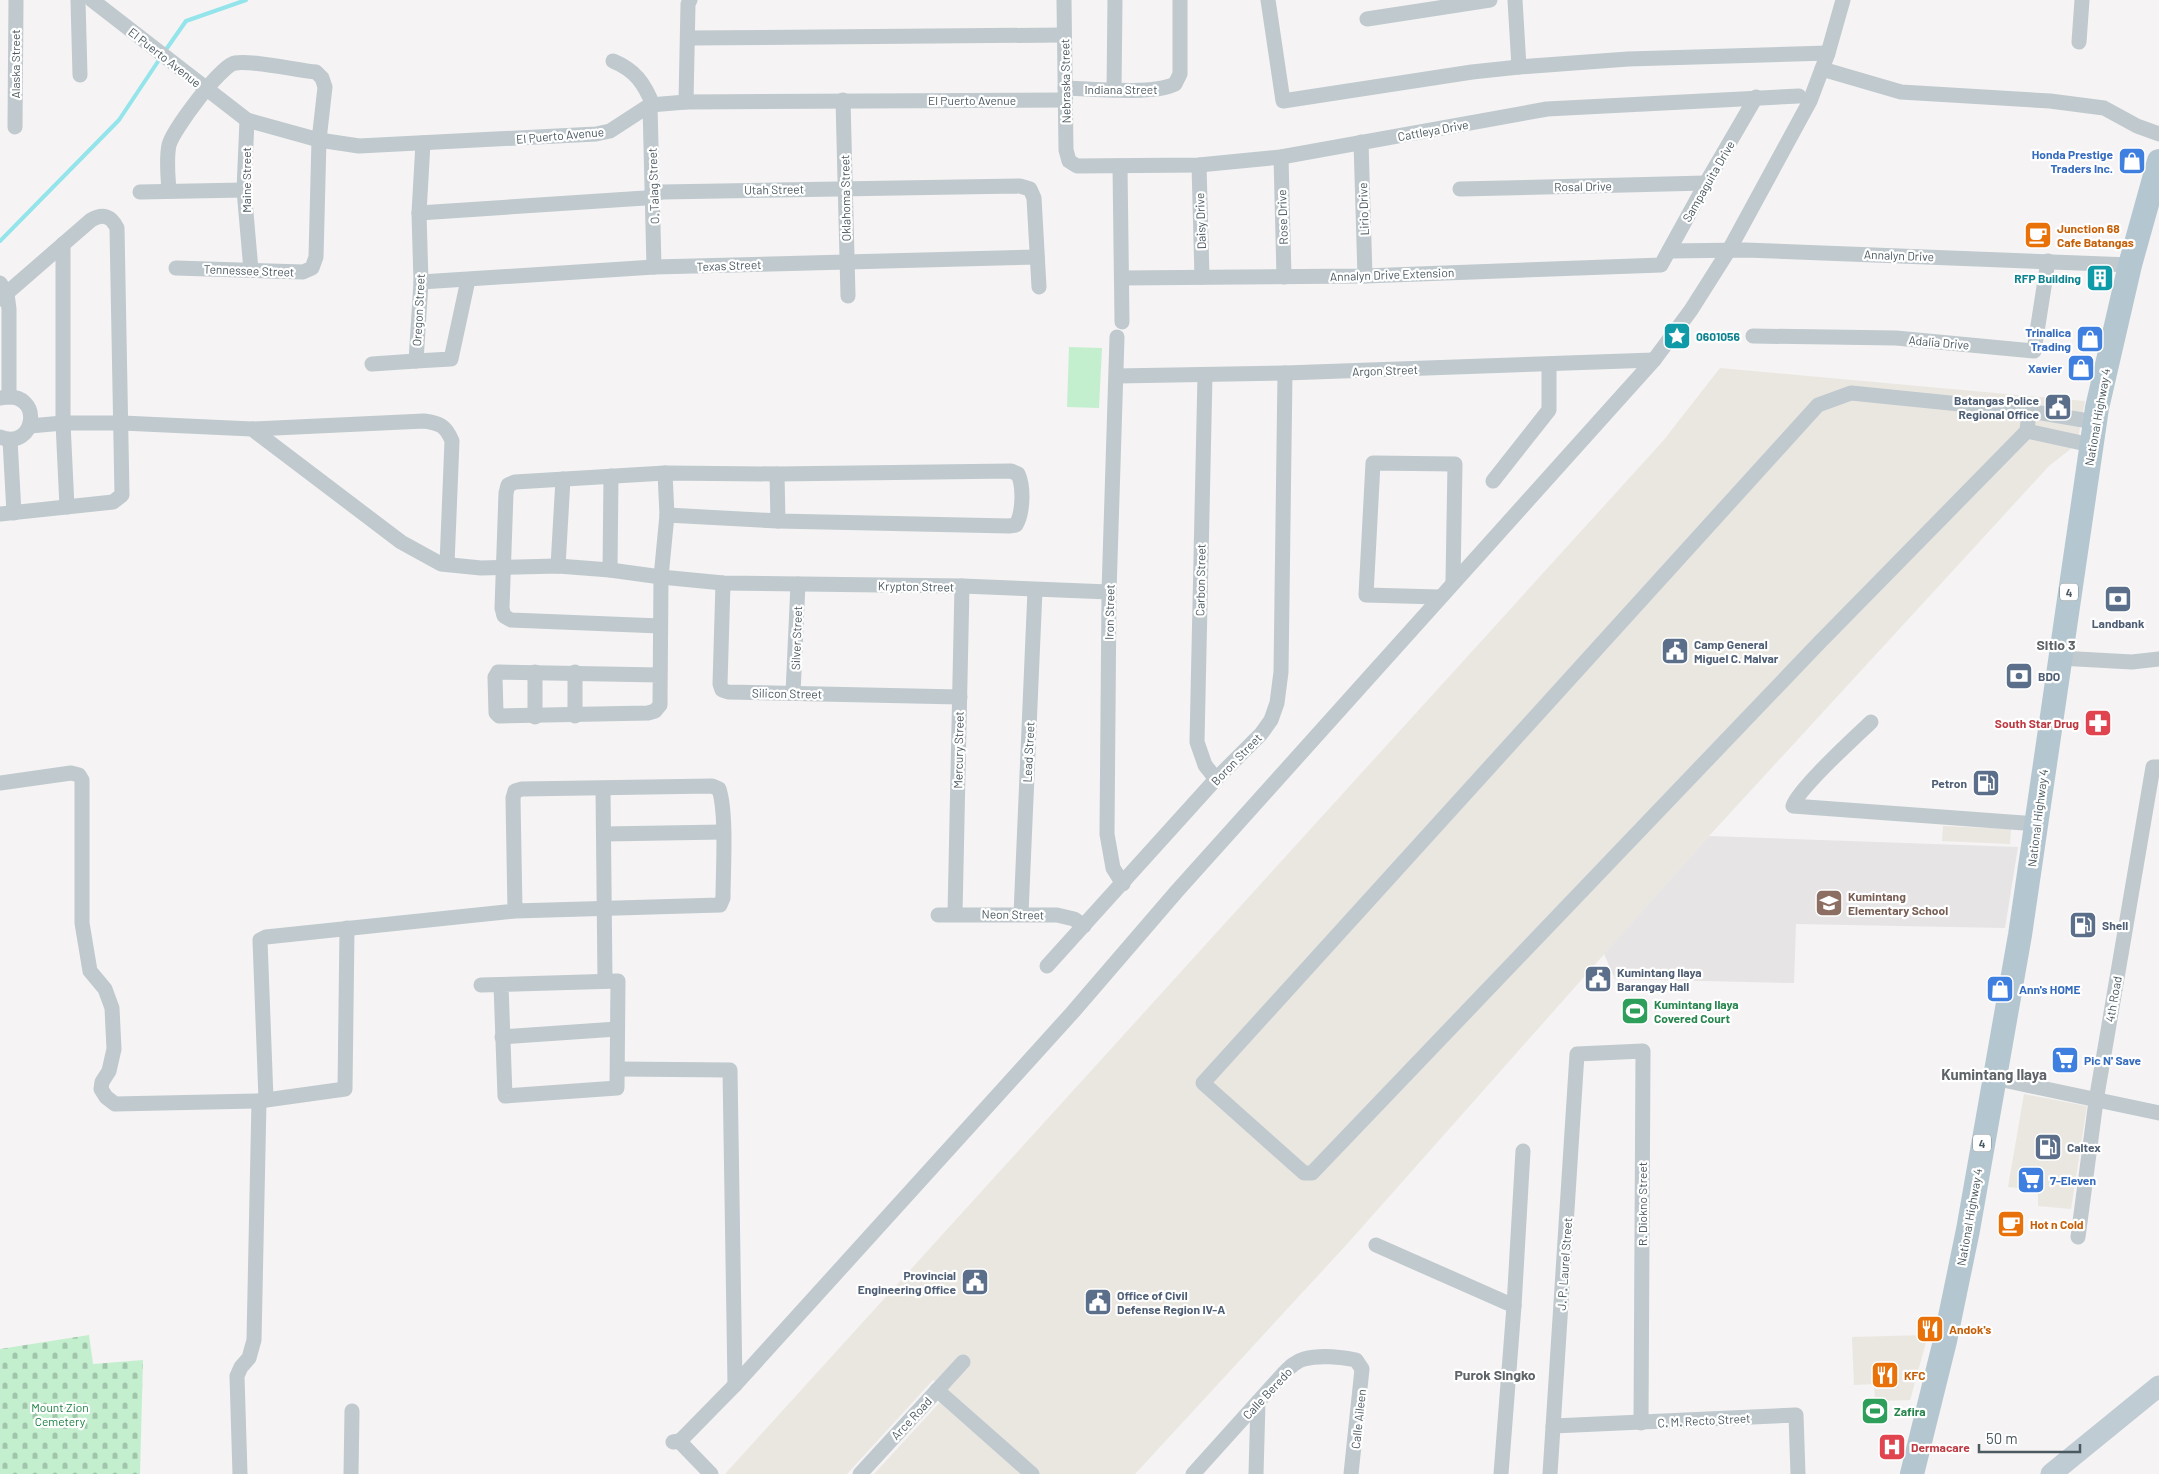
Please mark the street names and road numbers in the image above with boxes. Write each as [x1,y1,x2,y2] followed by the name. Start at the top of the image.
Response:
[126,24,204,90] street label: El Puerto Avenue
[8,29,22,99] street label: Alaska Street
[1057,39,1073,123] street label: Nebraska Street
[1085,82,1158,96] street label: Indiana Street
[928,93,1016,107] street label: El Puerto Avenue
[1396,117,1470,143] street label: Cattleya Drive
[515,124,605,146] street label: El Puerto Avenue
[1679,138,1737,224] street label: Sampaguita Drive
[239,147,253,213] street label: Maine Street
[645,148,661,224] street label: O. Talag Street
[837,155,853,241] street label: Oklahoma Street
[1554,178,1612,194] street label: Rosal Drive
[744,181,804,197] street label: Utah Street
[1355,182,1371,236] street label: Lirio Drive
[1274,189,1290,245] street label: Rose Drive
[1192,192,1208,250] street label: Daisy Drive
[1864,247,1934,263] street label: Annalyn Drive
[696,257,762,273] street label: Texas Street
[203,261,295,279] street label: Tennessee Street
[1330,265,1454,283] street label: Annalyn Drive Extension
[409,273,427,347] street label: Oregon Street
[1908,332,1970,352] street label: Adalia Drive
[1352,362,1418,378] street label: Argon Street
[2082,367,2112,467] street label: National Highway 4
[1192,544,1208,616] street label: Carbon Street
[878,578,954,594] street label: Krypton Street
[1102,584,1116,640] street label: Iron Street
[2060,584,2078,600] road number: 4
[788,606,804,670] street label: Silver Street
[752,685,822,701] street label: Silicon Street
[950,711,966,789] street label: Mercury Street
[1019,721,1037,783] street label: Lead Street
[1208,730,1264,788] street label: Boron Street
[2024,768,2050,868] street label: National Highway 4
[982,906,1044,922] street label: Neon Street
[2102,975,2124,1023] street label: 4th Road
[1973,1134,1991,1152] road number: 4
[1635,1162,1649,1246] street label: R. Diokno Street
[1954,1167,1984,1267] street label: National Highway 4
[1554,1217,1574,1311] street label: J. P. Laurel Street
[1240,1364,1294,1422] street label: Calle Beredo
[1348,1388,1368,1450] street label: Calle Aileen
[888,1394,934,1442] street label: Arce Road
[1657,1411,1751,1429] street label: C. M. Recto Street

